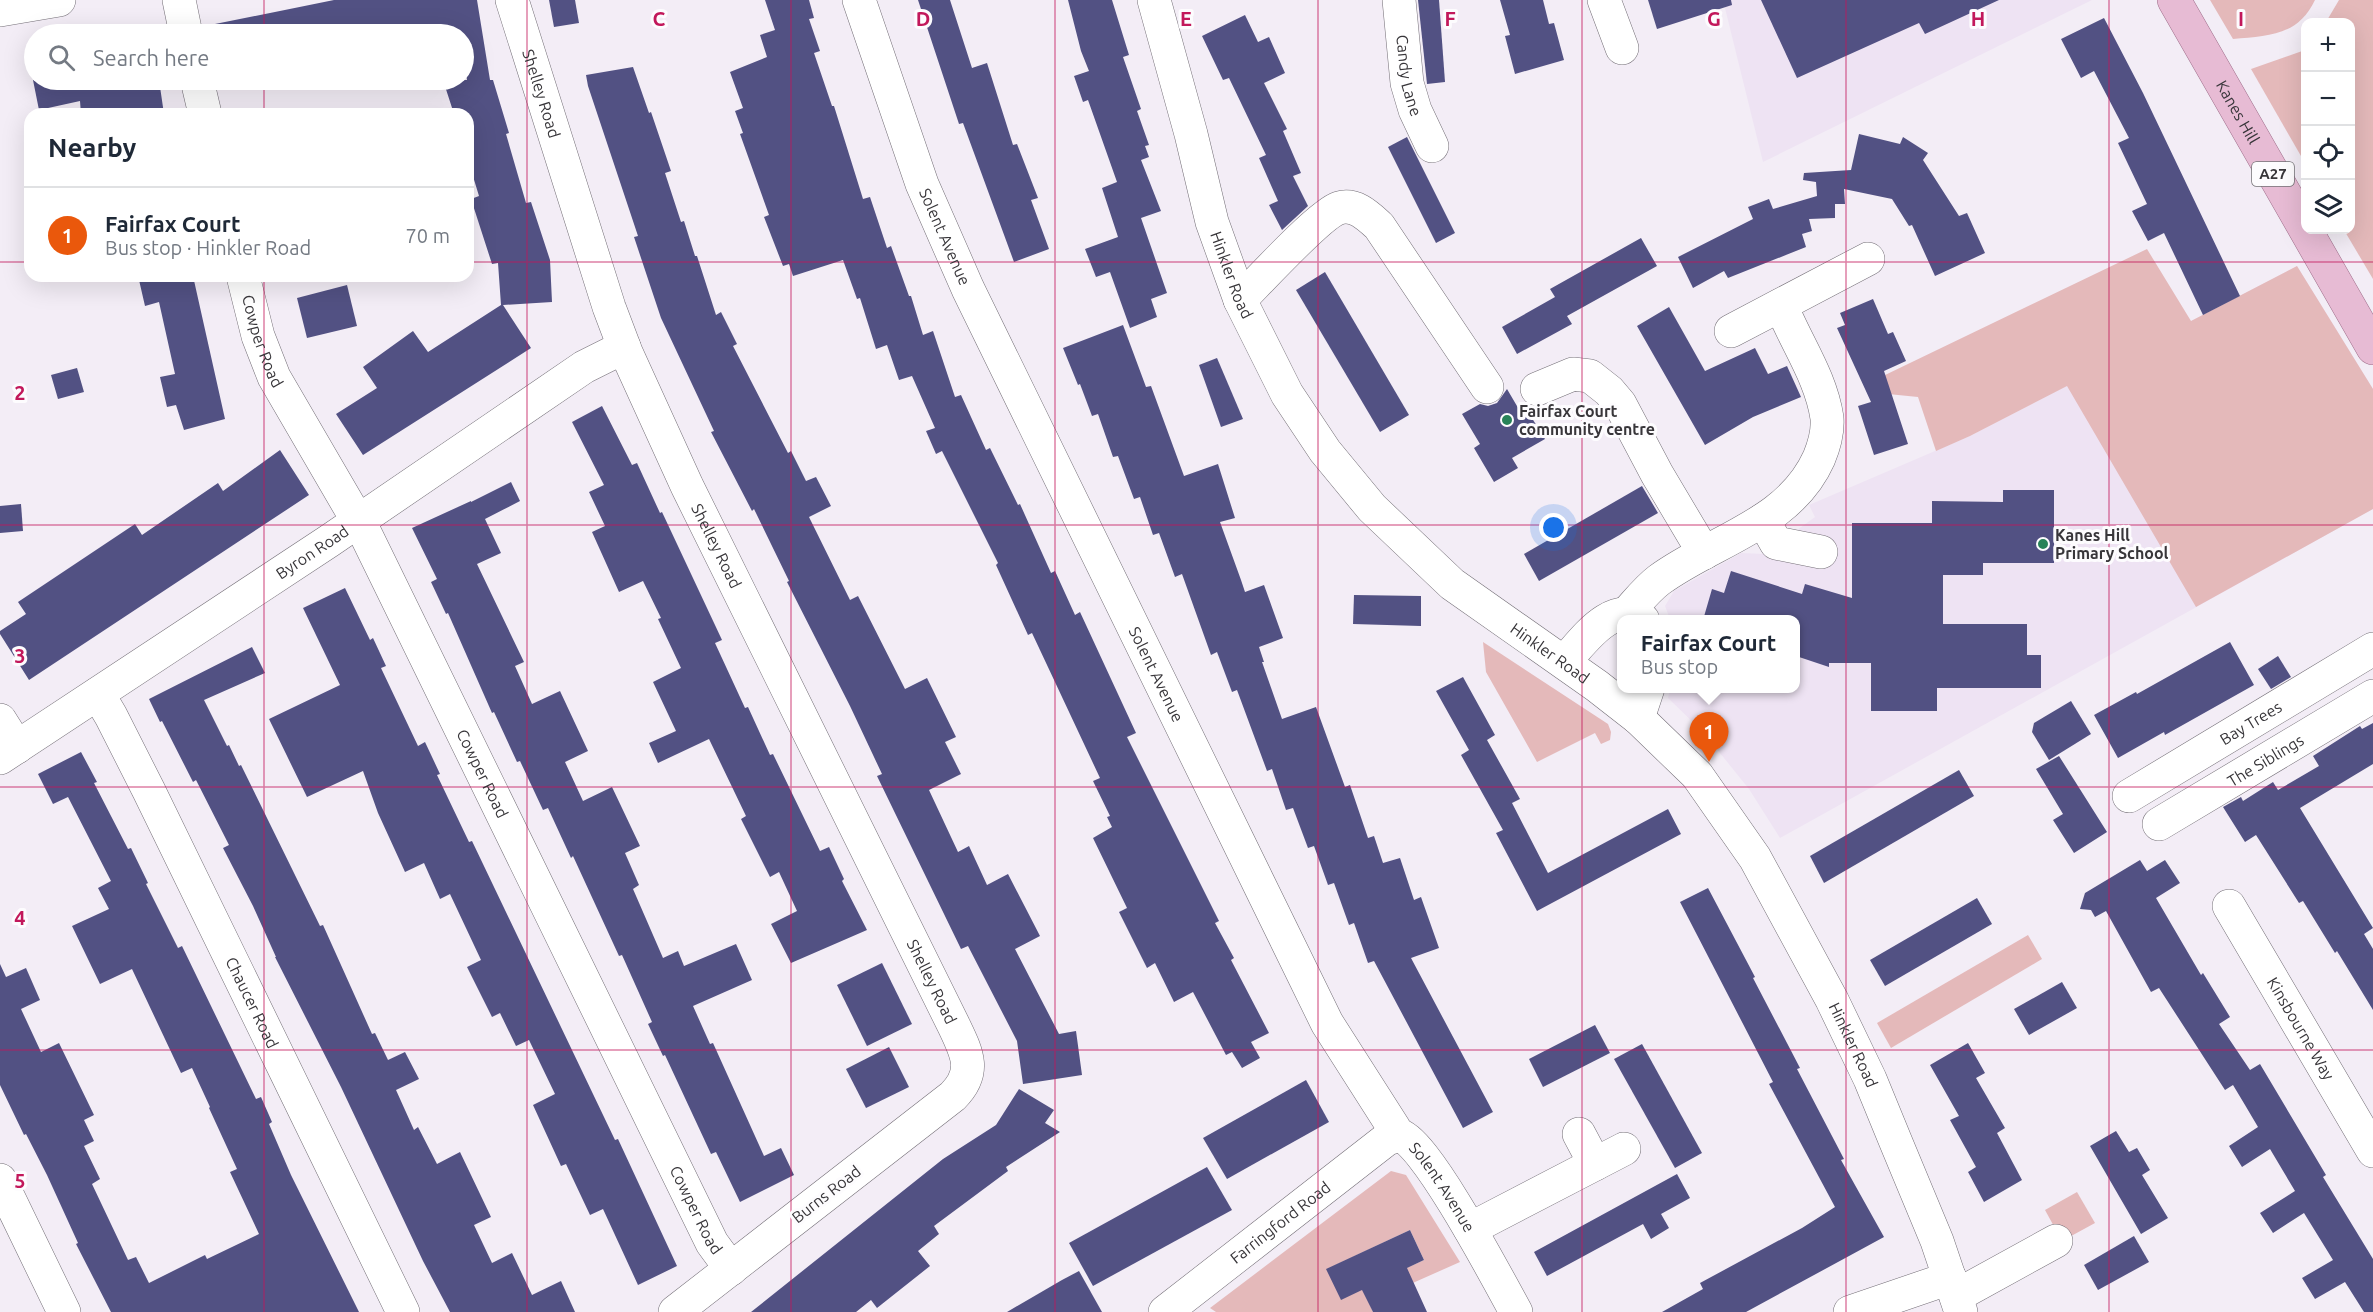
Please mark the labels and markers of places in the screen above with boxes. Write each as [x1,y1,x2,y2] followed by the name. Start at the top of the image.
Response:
[1519,402,1655,438] place label: Fairfax Court community centre
[1500,413,1514,427] marker: Fairfax Court community centre
[2055,526,2169,562] place label: Kanes Hill Primary School
[2036,537,2050,551] marker: Kanes Hill Primary School
[1690,712,1728,762] pin: 1

